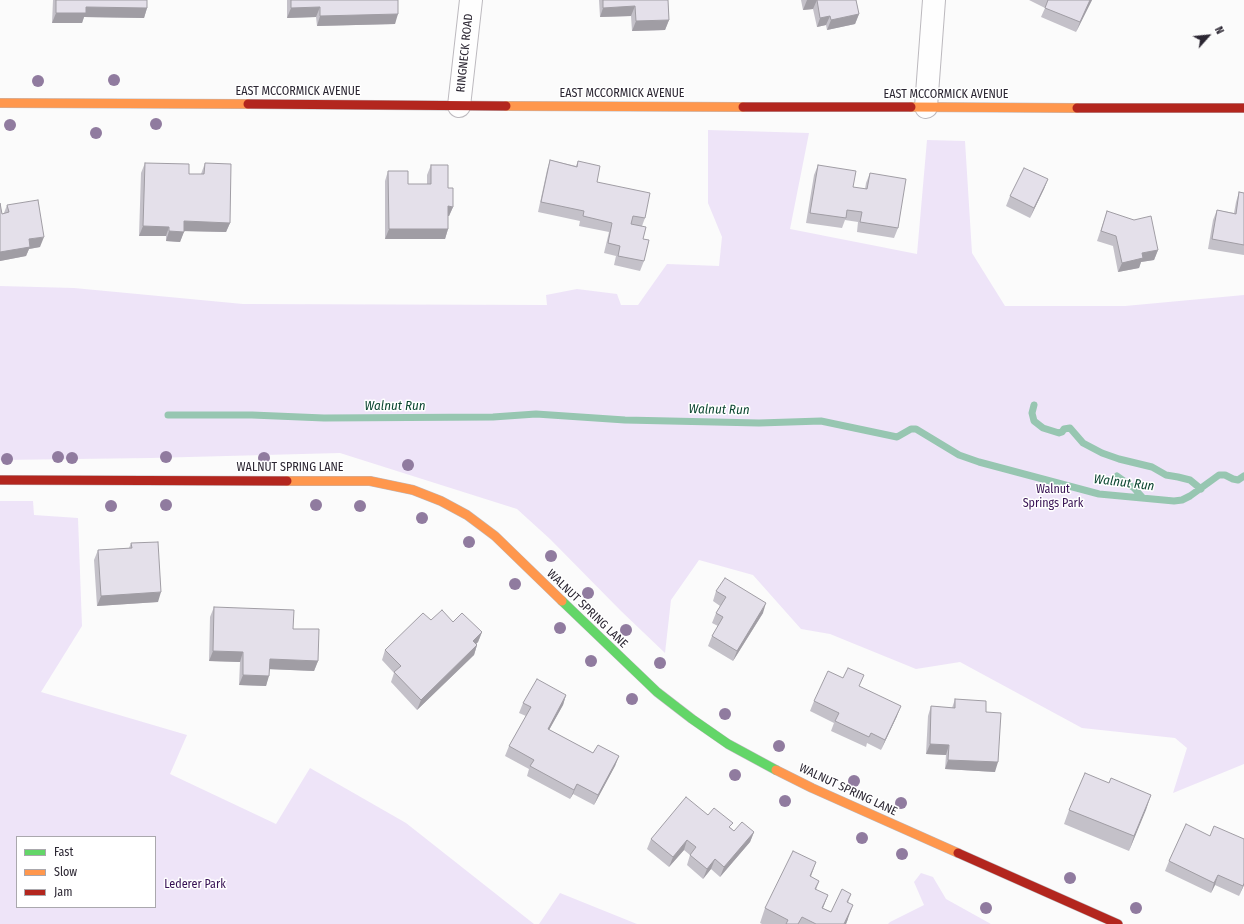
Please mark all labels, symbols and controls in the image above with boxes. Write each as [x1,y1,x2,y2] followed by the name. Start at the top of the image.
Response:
[454,13,476,93] street label: RINGNECK ROAD
[1188,16,1228,56] north arrow
[1212,24,1226,36] text: N
[236,85,360,99] street label: EAST MCCORMICK AVENUE
[560,87,684,101] street label: EAST MCCORMICK AVENUE
[884,88,1008,102] street label: EAST MCCORMICK AVENUE
[365,398,425,414] water label: Walnut Run
[688,402,750,418] water label: Walnut Run
[237,461,343,475] street label: WALNUT SPRING LANE
[1093,472,1155,494] water label: Walnut Run
[1023,483,1083,511] park label: Walnut Springs Park
[544,567,630,651] street label: WALNUT SPRING LANE
[797,761,899,819] street label: WALNUT SPRING LANE
[16,836,156,908] legend
[54,845,73,859] text: Fast
[54,865,77,879] text: Slow
[164,878,226,892] park label: Lederer Park
[54,885,72,899] text: Jam

